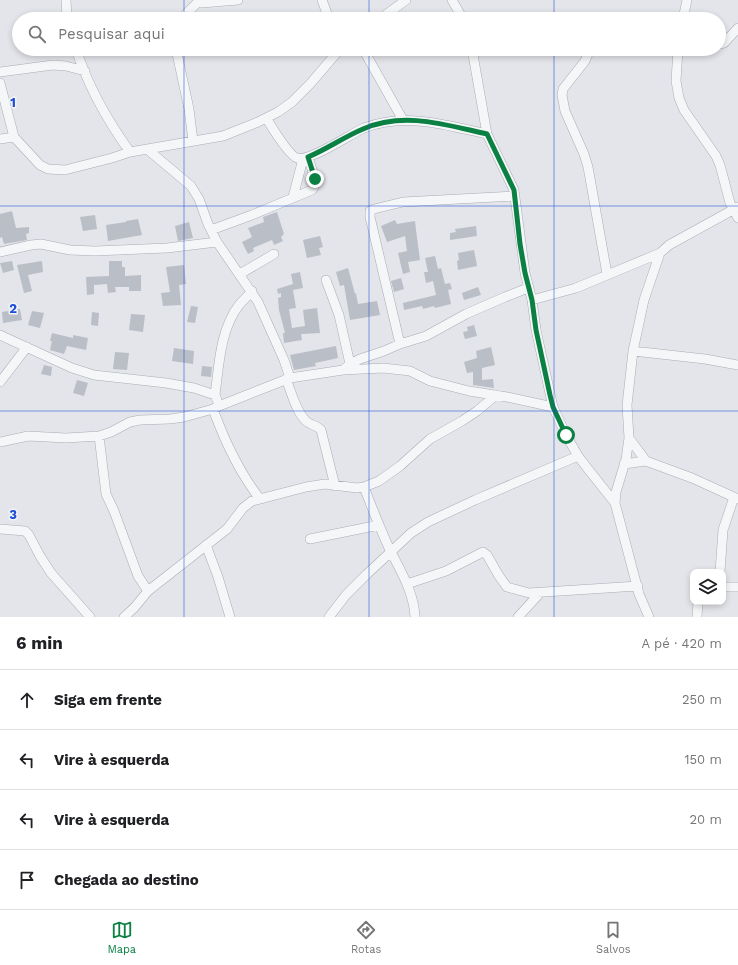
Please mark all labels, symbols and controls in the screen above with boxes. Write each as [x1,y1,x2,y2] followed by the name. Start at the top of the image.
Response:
[12,12,726,56] search box
[26,23,48,45] icon: search
[58,25,165,43] text: Pesquisar aqui
[10,95,16,110] text: 1
[306,170,324,188] route end
[9,301,17,316] text: 2
[557,426,575,444] route start
[9,507,17,522] text: 3
[690,569,726,605] map controls
[690,569,726,605] button: layers
[16,633,63,653] text: 6 min
[642,636,722,651] text: A pé · 420 m
[16,689,38,711] icon: ahead
[54,691,162,709] text: Siga em frente
[682,692,722,707] text: 250 m
[16,749,38,771] icon: left
[54,751,169,769] text: Vire à esquerda
[684,752,722,767] text: 150 m
[16,809,38,831] icon: left
[54,811,169,829] text: Vire à esquerda
[690,812,722,827] text: 20 m
[16,869,38,891] icon: arrive
[54,871,199,889] text: Chegada ao destino
[107,919,136,956] tab: Mapa
[351,919,381,956] tab: Rotas
[596,919,631,956] tab: Salvos

